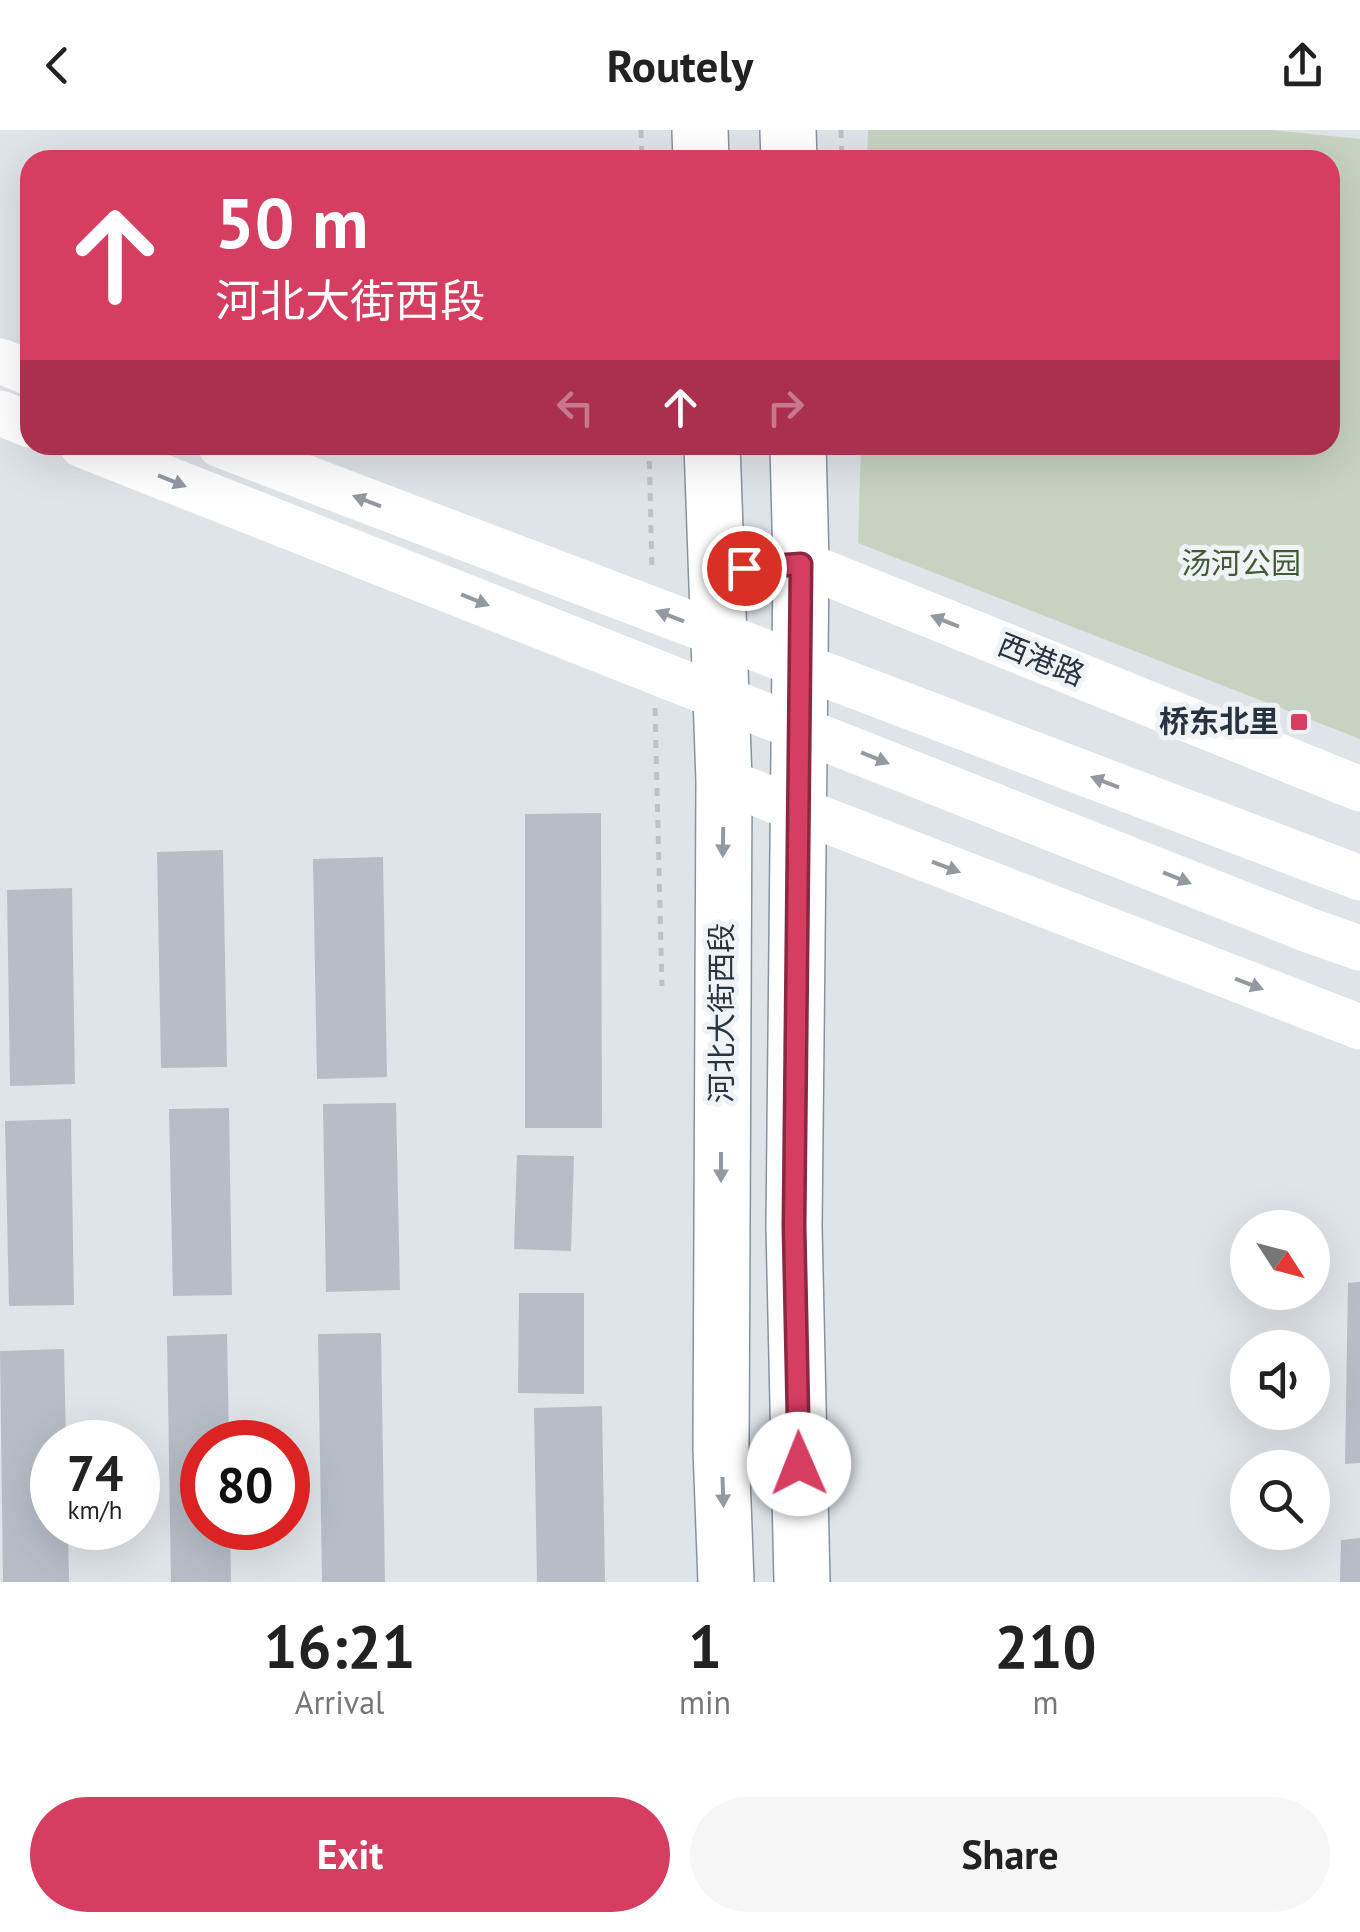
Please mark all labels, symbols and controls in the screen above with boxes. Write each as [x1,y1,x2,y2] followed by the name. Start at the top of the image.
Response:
[607,36,753,94] text: Routely
[30,38,85,93] icon: back
[1275,38,1330,93] icon: share
[215,177,368,267] text: 50 m
[50,190,180,320] icon: ahead
[215,271,485,329] text: 河北大街西段
[548,380,603,435] icon: left
[653,380,708,435] icon: ahead
[758,380,813,435] icon: right
[158,473,188,489] one-way arrow
[351,493,381,508] one-way arrow
[702,526,787,611] pin
[717,541,772,596] icon: arrive
[1181,543,1301,582] park label: 汤河公园
[460,593,490,609] one-way arrow
[655,608,685,624] one-way arrow
[930,613,960,629] one-way arrow
[993,624,1091,694] street label: 西港路
[1159,701,1279,740] place label: 桥东北里
[1288,711,1310,733] marker: 桥东北里
[860,751,890,767] one-way arrow
[1089,774,1119,789] one-way arrow
[715,826,731,858] one-way arrow
[931,860,961,876] one-way arrow
[1162,870,1192,886] one-way arrow
[701,923,740,1103] street label: 河北大街西段
[1234,977,1264,993] one-way arrow
[713,1151,729,1183] one-way arrow
[1230,1210,1330,1310] north arrow
[1230,1210,1330,1550] map controls
[1230,1330,1330,1430] button: sound
[747,1412,851,1516] position arrow
[180,1420,310,1550] speed limit sign: 80
[67,1440,123,1505] text: 74
[1230,1450,1330,1550] button: search
[715,1476,731,1508] one-way arrow
[68,1494,122,1526] text: km/h
[263,1607,416,1685] text: 16:21
[688,1607,722,1685] text: 1
[995,1607,1097,1685] text: 210
[295,1681,384,1723] text: Arrival
[679,1681,731,1723] text: min
[1033,1681,1059,1723] text: m
[30,1797,670,1912] button: Exit
[690,1797,1330,1912] button: Share

